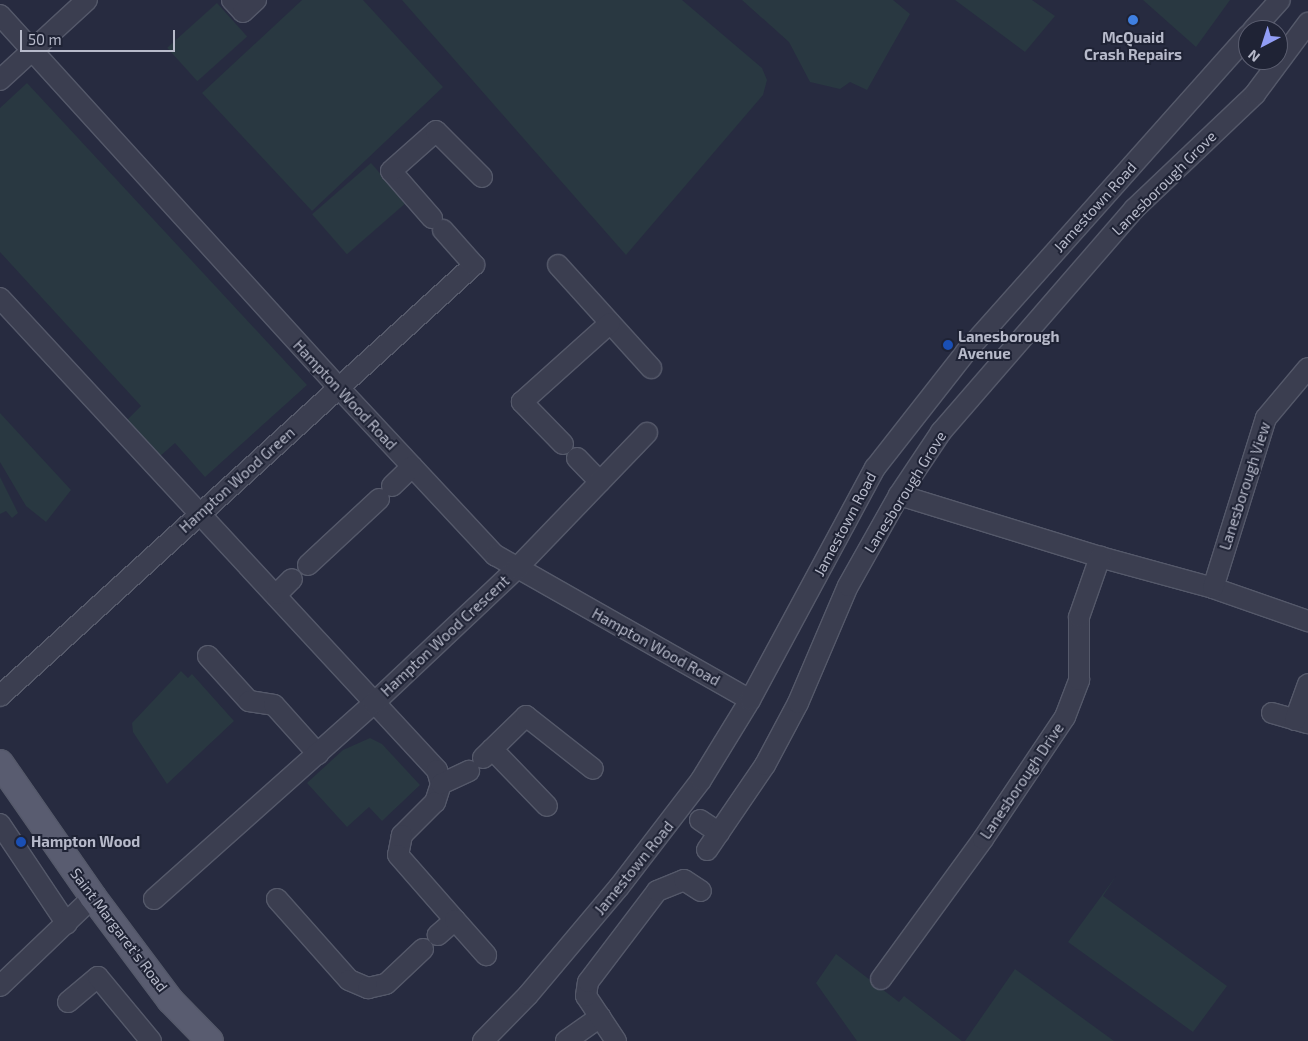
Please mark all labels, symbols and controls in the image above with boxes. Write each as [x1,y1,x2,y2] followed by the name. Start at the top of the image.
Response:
[1127,14,1139,26] marker: McQuaid Crash Repairs
[22,20,178,52] scale bar
[1238,20,1288,70] north arrow
[1084,28,1182,63] place label: McQuaid Crash Repairs
[28,30,62,48] text: 50 m
[1244,46,1263,66] text: N
[1108,127,1220,239] street label: Lanesborough Grove
[1050,158,1140,256] street label: Jamestown Road
[958,327,1060,362] place label: Lanesborough Avenue
[289,336,401,454] street label: Hampton Wood Road
[942,339,954,351] marker: Lanesborough Avenue
[1216,420,1274,552] street label: Lanesborough View
[175,423,299,537] street label: Hampton Wood Green
[860,428,950,556] street label: Lanesborough Grove
[810,469,880,579] street label: Jamestown Road
[377,572,513,700] street label: Hampton Wood Crescent
[589,604,723,690] street label: Hampton Wood Road
[976,719,1068,843] street label: Lanesborough Drive
[591,818,677,918] street label: Jamestown Road
[31,833,140,851] place label: Hampton Wood
[15,836,27,848] marker: Hampton Wood
[67,865,171,995] street label: Saint Margaret's Road

